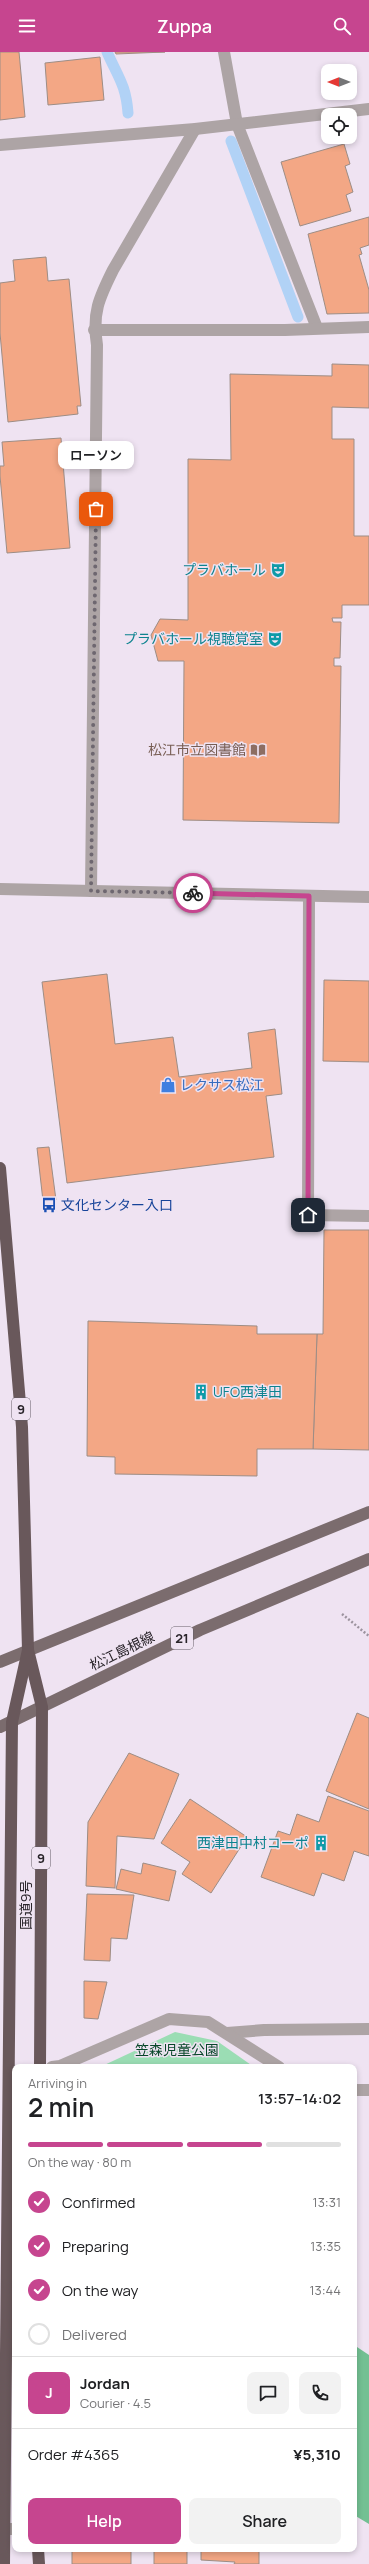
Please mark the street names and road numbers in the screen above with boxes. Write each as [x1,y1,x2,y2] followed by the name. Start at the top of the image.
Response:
[12,1398,30,1420] road number: 9
[86,1627,157,1674] street label: 松江島根線
[171,1627,193,1649] road number: 21
[32,1847,50,1869] road number: 9
[16,1880,35,1930] street label: 国道9号

